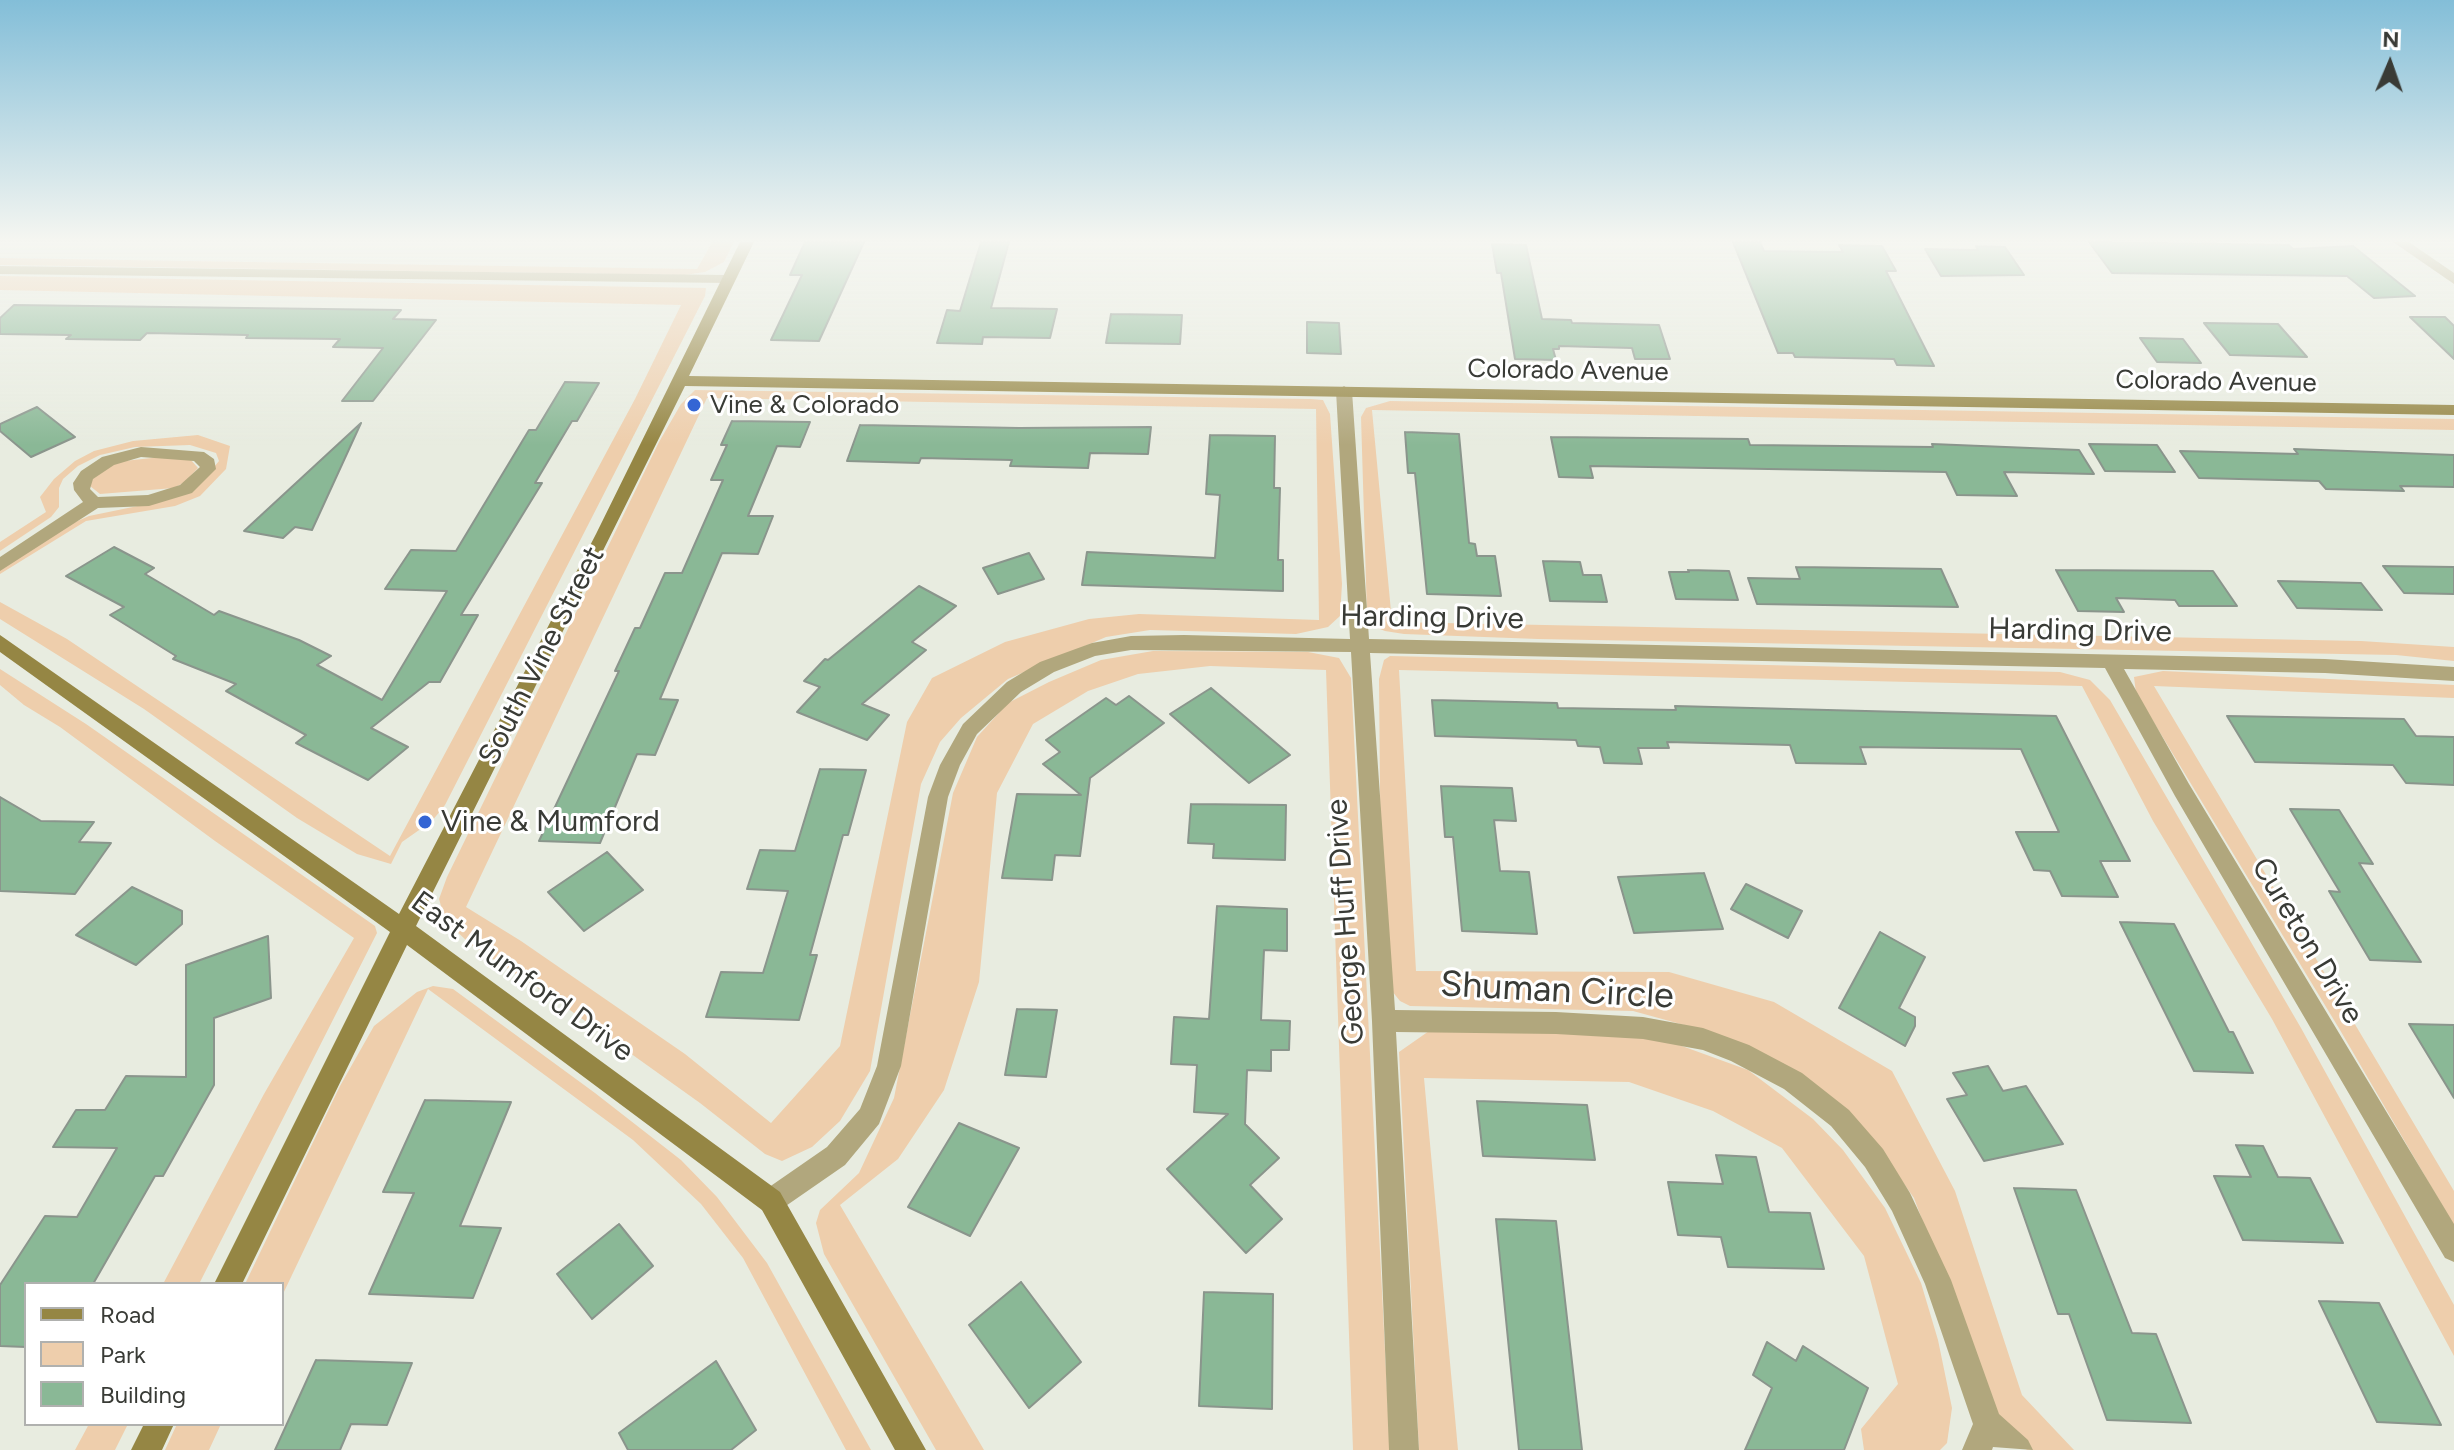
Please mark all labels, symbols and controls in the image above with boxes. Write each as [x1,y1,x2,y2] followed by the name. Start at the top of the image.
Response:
[2350,24,2430,104] north arrow
[2382,26,2400,53] text: N
[1467,354,1669,388] street label: Colorado Avenue
[2115,365,2317,399] street label: Colorado Avenue
[710,389,899,421] place label: Vine & Colorado
[685,396,703,414] marker: Vine & Colorado
[471,541,613,771] street label: South Vine Street
[1340,598,1524,638] street label: Harding Drive
[1988,611,2172,651] street label: Harding Drive
[1319,798,1373,1046] street label: George Huff Drive
[441,804,660,840] place label: Vine & Mumford
[416,813,434,831] marker: Vine & Mumford
[2243,852,2371,1030] street label: Cureton Drive
[404,884,640,1070] street label: East Mumford Drive
[1439,963,1675,1019] street label: Shuman Circle
[24,1282,284,1426] legend
[100,1300,155,1329] text: Road
[100,1340,146,1369] text: Park
[100,1380,186,1409] text: Building

